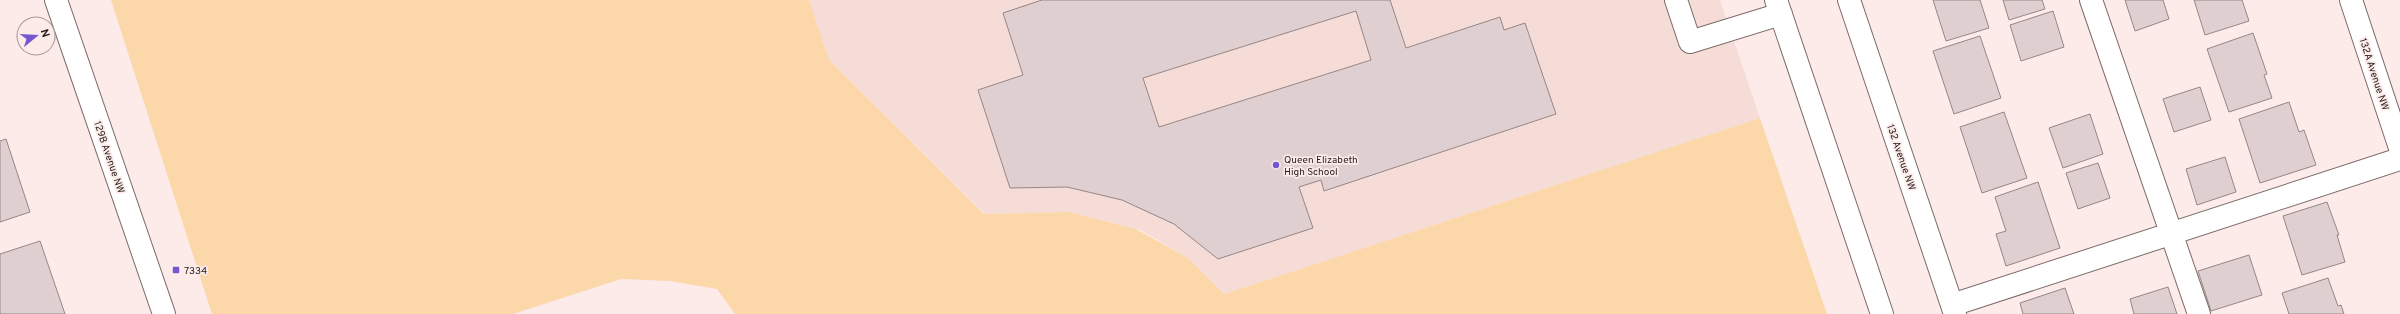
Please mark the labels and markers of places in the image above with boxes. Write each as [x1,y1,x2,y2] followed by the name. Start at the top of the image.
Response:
[1284,154,1358,179] place label: Queen Elizabeth High School
[1271,160,1281,170] marker: Queen Elizabeth High School
[171,265,181,275] marker: 7334
[184,265,207,278] place label: 7334

